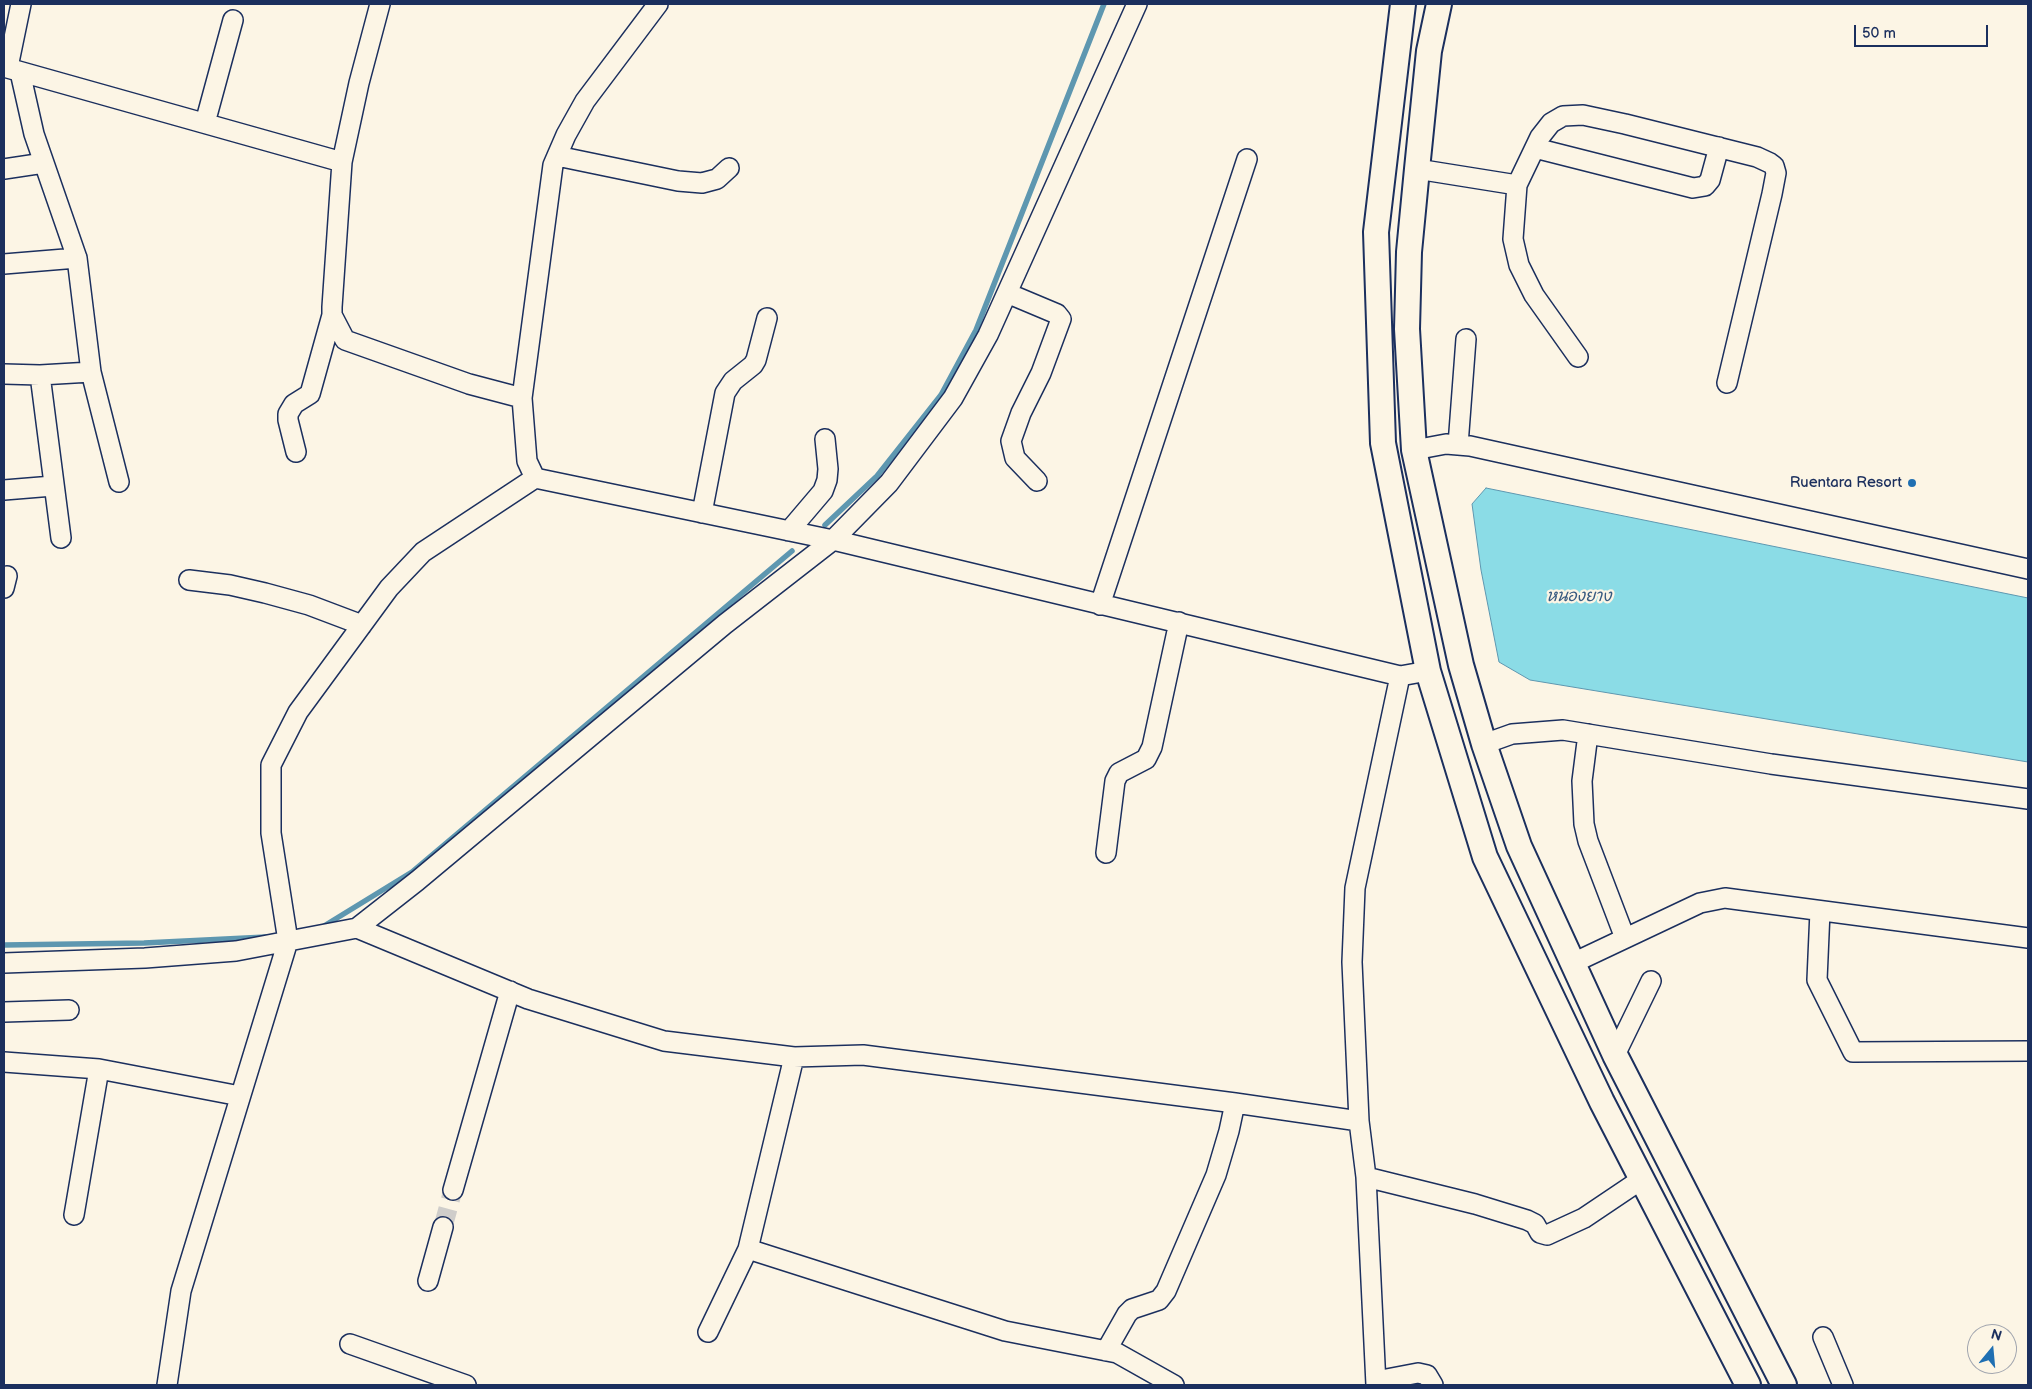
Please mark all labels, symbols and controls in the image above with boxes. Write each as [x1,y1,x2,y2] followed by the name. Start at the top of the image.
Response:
[1857,15,1991,47] scale bar
[1862,24,1896,43] text: 50 m
[1790,474,1902,492] place label: Ruentara Resort
[1906,477,1918,489] marker: Ruentara Resort
[1547,587,1611,607] water label: หนองยาง
[1967,1324,2017,1374] north arrow
[1989,1325,2004,1345] text: N

